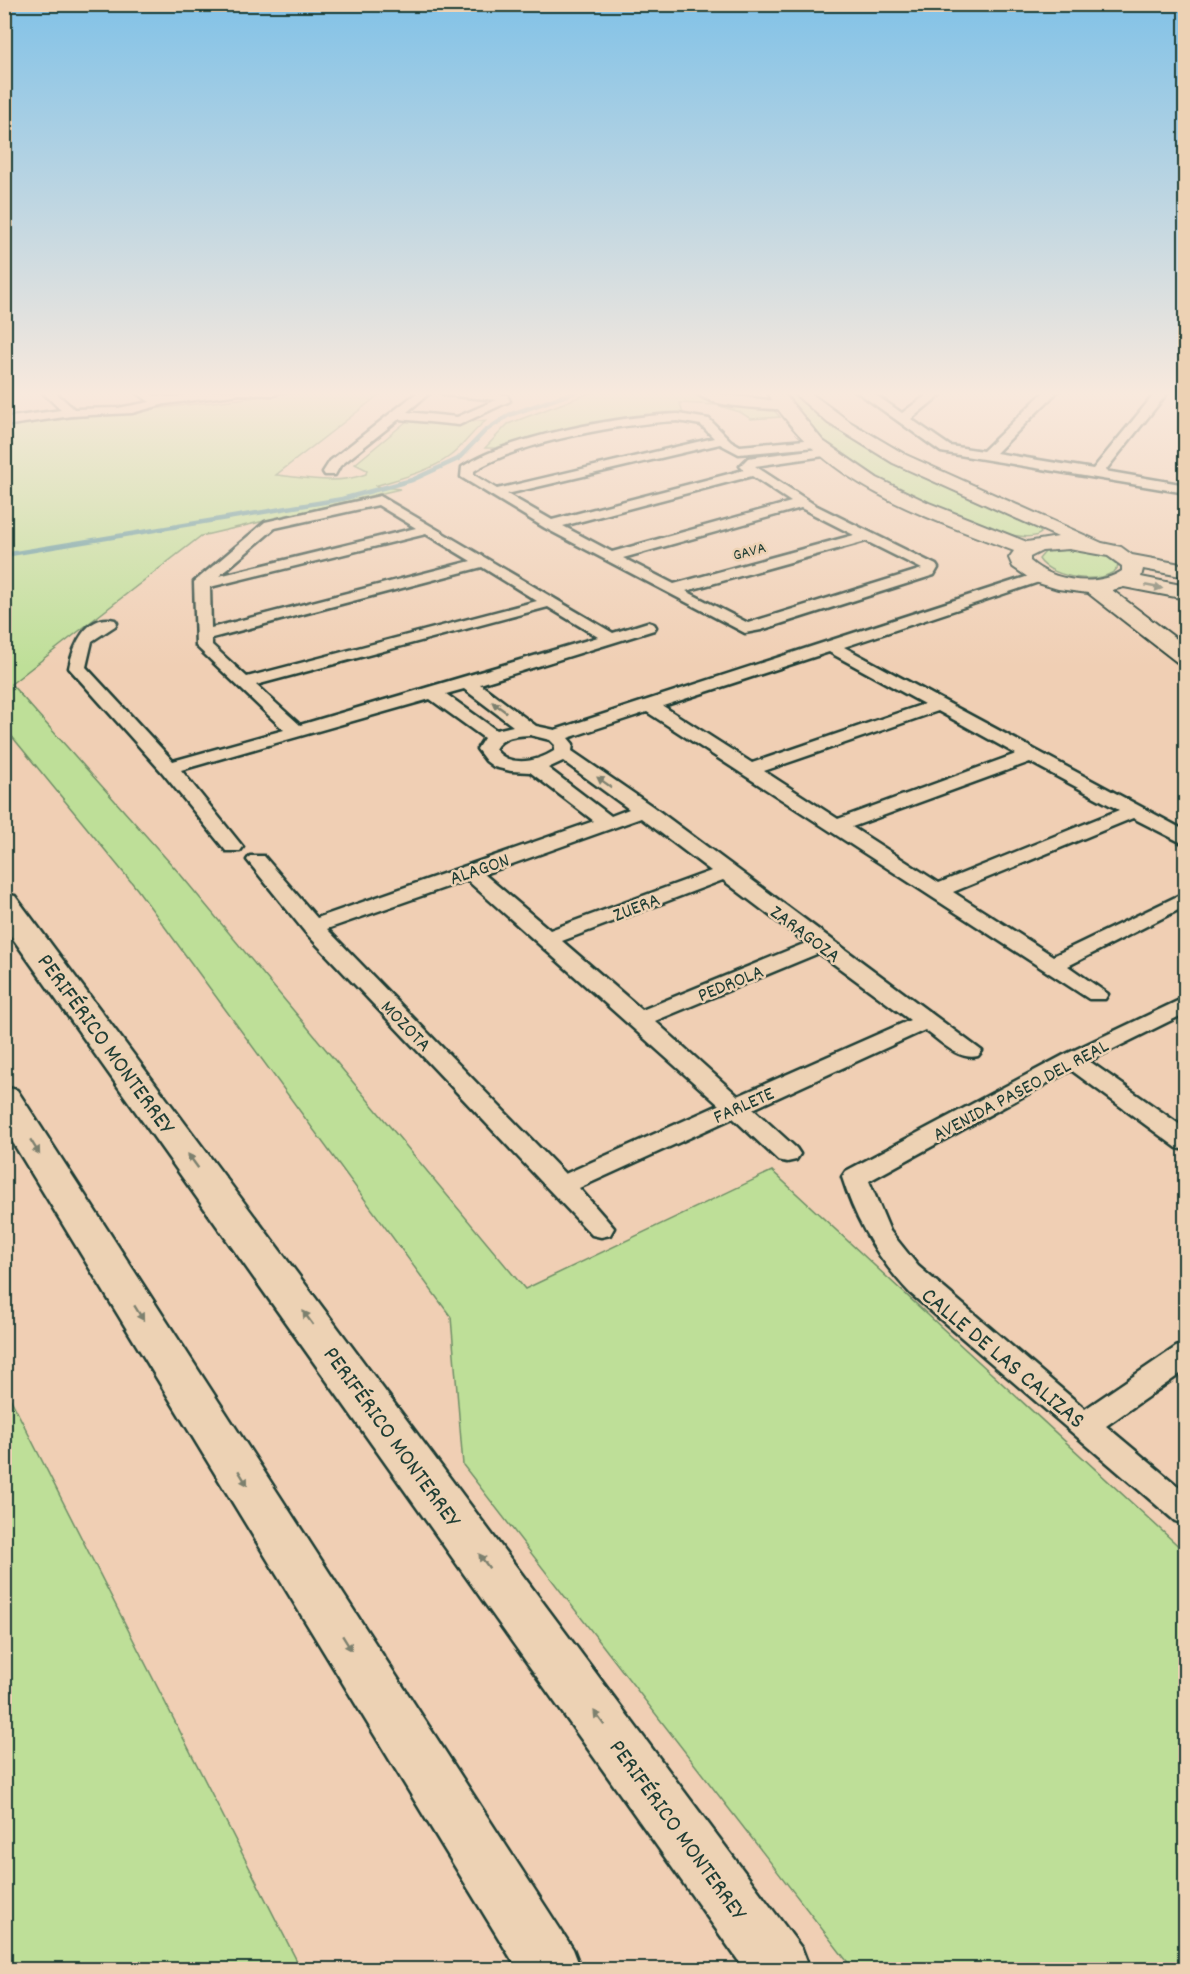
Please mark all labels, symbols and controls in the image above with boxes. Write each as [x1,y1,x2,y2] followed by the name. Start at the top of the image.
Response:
[731,537,769,568] street label: GAVA
[1145,583,1164,592] one-way arrow
[491,701,506,713] one-way arrow
[596,776,612,788] one-way arrow
[446,848,514,894] street label: ALAGON
[610,887,665,931] street label: ZUERA
[763,900,845,971] street label: ZARAGOZA
[27,947,183,1143] street label: PERIFÉRICO MONTERREY
[694,959,768,1011] street label: PEDROLA
[373,995,437,1059] street label: MOZOTA
[929,1033,1114,1150] street label: AVENIDA PASEO DEL REAL
[709,1081,779,1133] street label: FARLETE
[30,1139,41,1155] one-way arrow
[187,1153,199,1168] one-way arrow
[913,1280,1092,1438] street label: CALLE DE LAS CALIZAS
[133,1304,145,1320] one-way arrow
[302,1311,314,1326] one-way arrow
[313,1340,469,1536] street label: PERIFÉRICO MONTERREY
[237,1470,248,1486] one-way arrow
[479,1553,491,1568] one-way arrow
[341,1635,352,1651] one-way arrow
[593,1711,605,1727] one-way arrow
[599,1733,755,1929] street label: PERIFÉRICO MONTERREY

